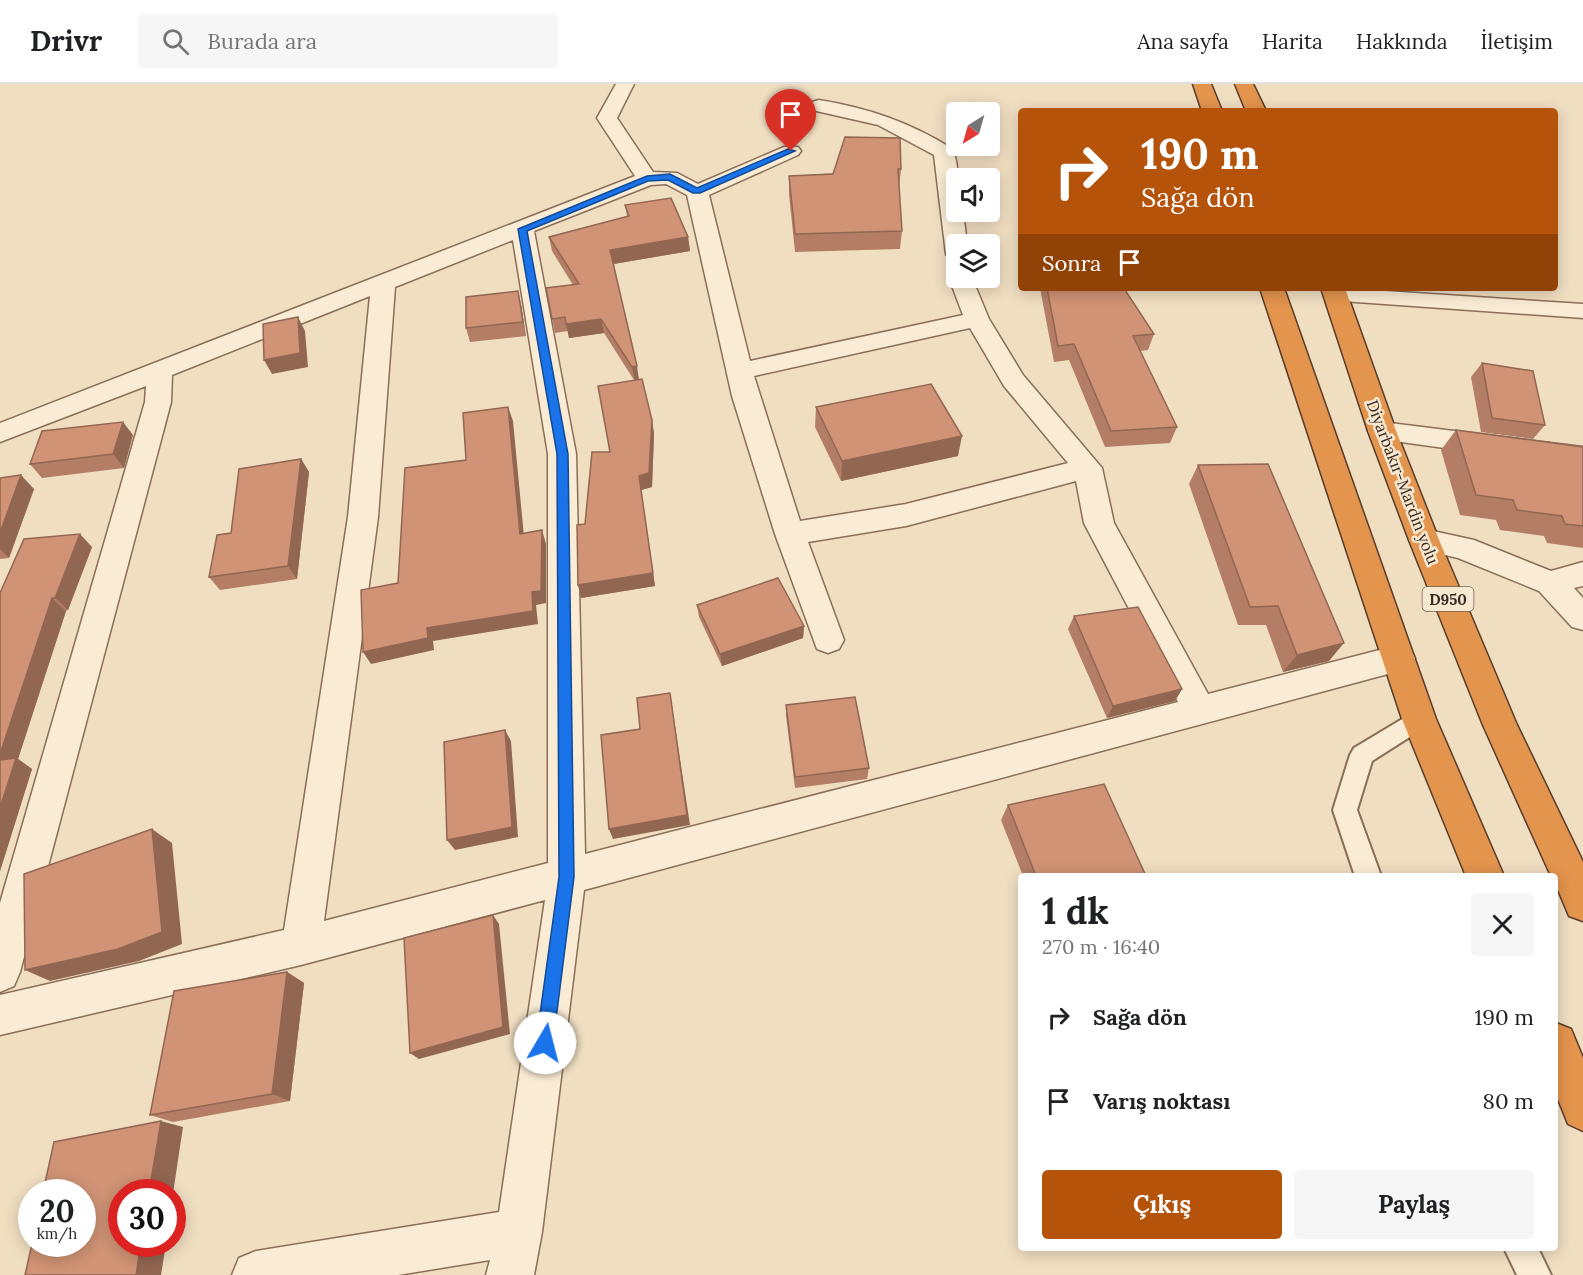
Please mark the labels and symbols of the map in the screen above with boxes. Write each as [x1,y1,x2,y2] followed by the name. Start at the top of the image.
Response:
[765,89,816,151] pin
[946,102,1000,156] north arrow
[1362,397,1444,567] street label: Diyarbakır-Mardin yolu
[1422,587,1474,611] road number: D950
[513,1011,577,1075] position arrow
[108,1179,186,1257] speed limit sign: 30

